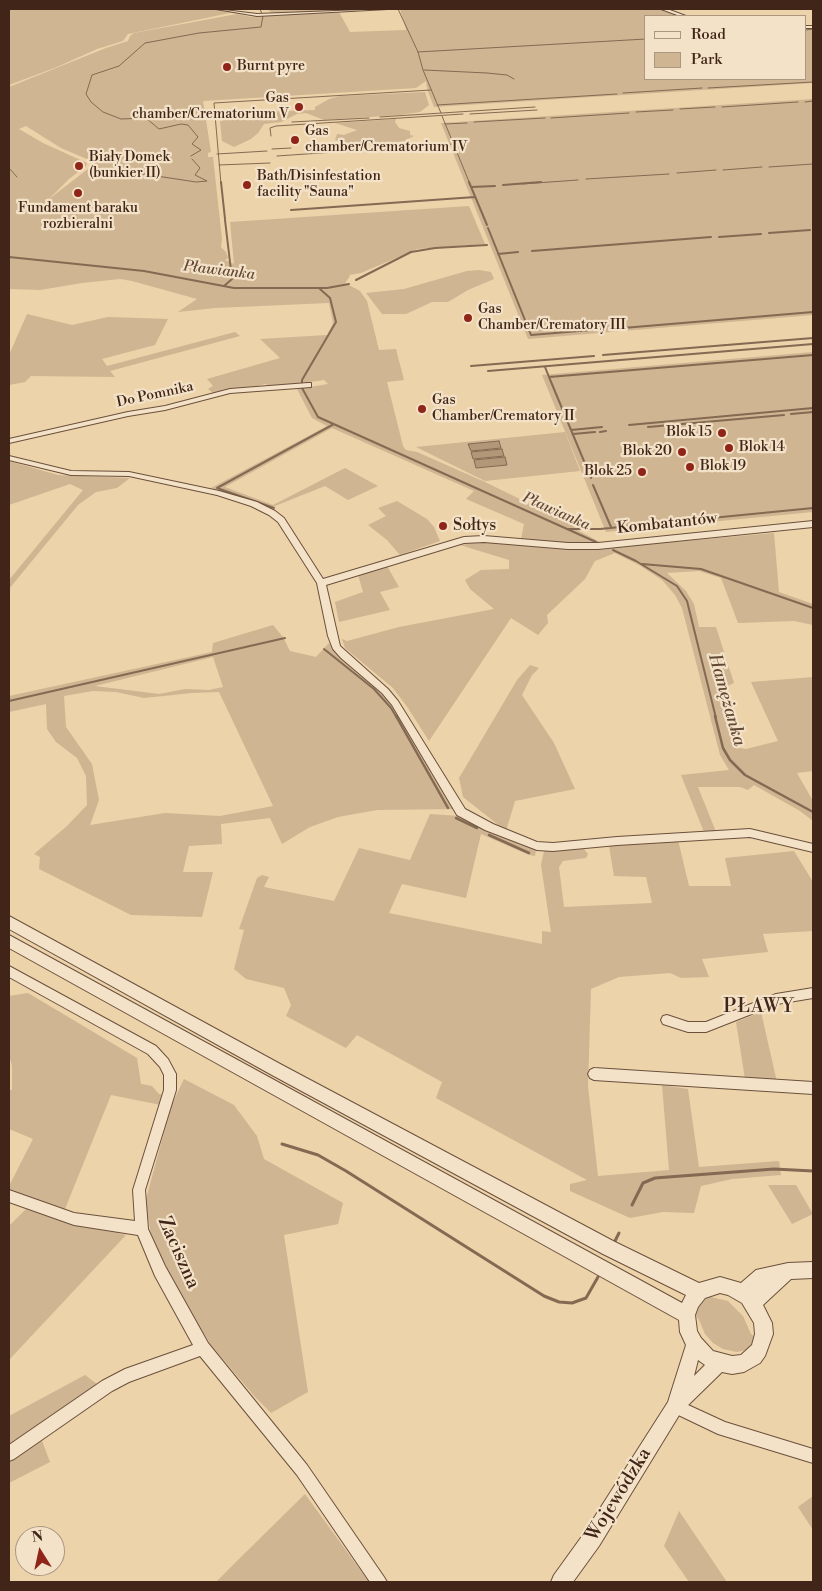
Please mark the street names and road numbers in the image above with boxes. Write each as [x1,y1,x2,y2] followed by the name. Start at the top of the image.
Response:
[115,379,195,411] street label: Do Pomnika
[616,509,718,539] street label: Kombatantów
[152,1214,204,1292] street label: Zaciszna
[581,1444,657,1546] street label: Wojewódzka

